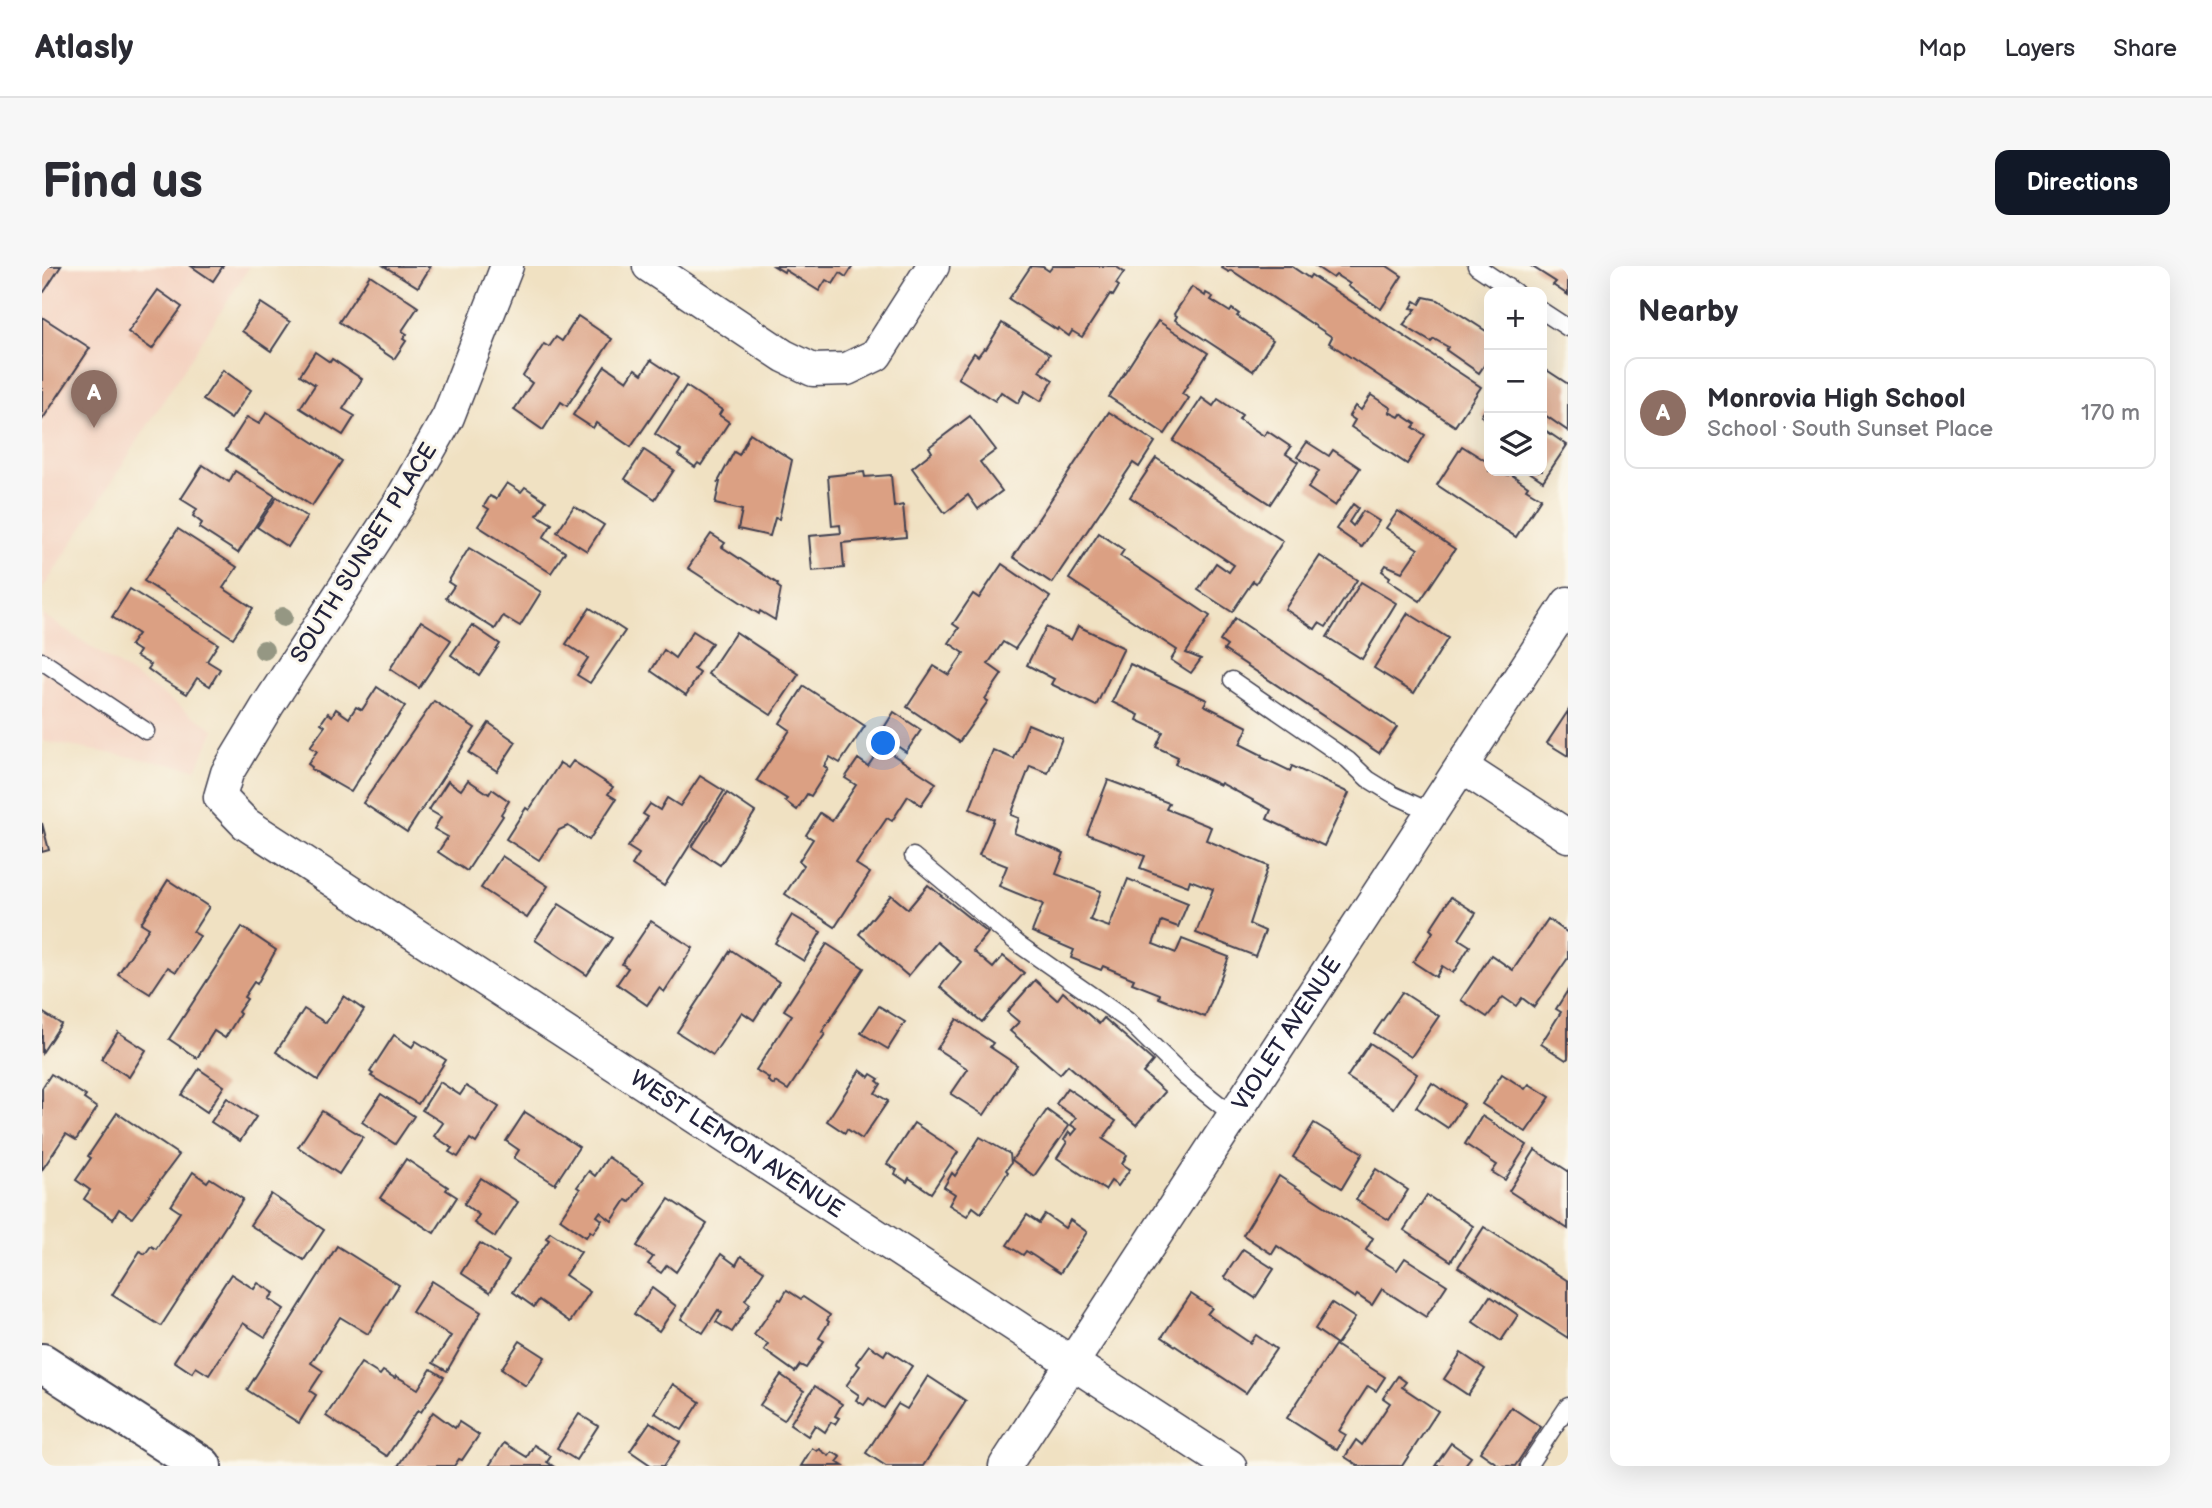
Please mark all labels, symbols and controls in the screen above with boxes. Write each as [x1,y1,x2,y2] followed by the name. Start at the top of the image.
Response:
[35,28,133,68] text: Atlasly
[1918,34,1966,63] text: Map
[2004,34,2075,63] text: Layers
[2113,34,2177,63] text: Share
[1995,150,2170,215] button: Directions
[42,153,203,212] text: Find us
[1484,287,1547,476] map controls
[1484,287,1547,350] button: +
[1638,294,1738,330] text: Nearby
[1484,350,1547,413] button: −
[71,370,117,428] pin: A
[1707,384,1966,415] text: Monrovia High School
[1656,399,1670,427] text: A
[2081,399,2140,427] text: 170 m
[1484,413,1547,476] button: layers
[1707,415,1993,443] text: School · South Sunset Place
[285,438,443,668] street label: SOUTH SUNSET PLACE
[866,726,900,760] your location
[1227,952,1347,1116] street label: VIOLET AVENUE
[625,1064,849,1224] street label: WEST LEMON AVENUE

